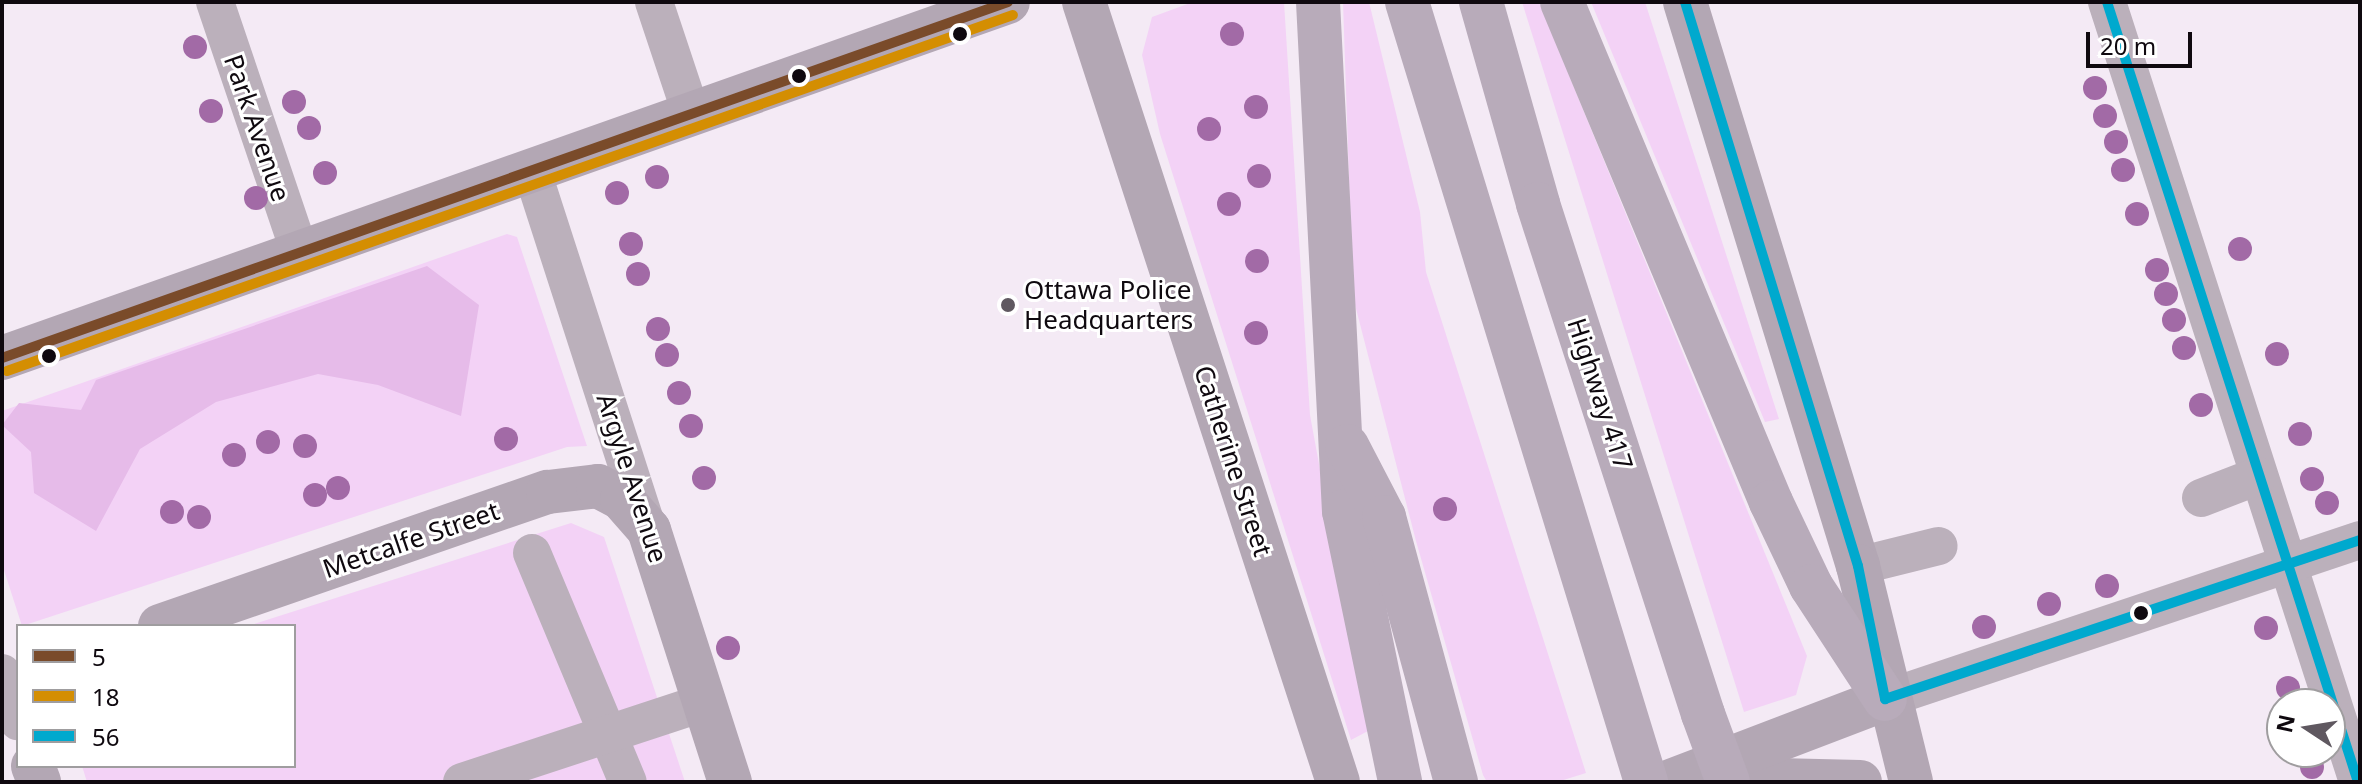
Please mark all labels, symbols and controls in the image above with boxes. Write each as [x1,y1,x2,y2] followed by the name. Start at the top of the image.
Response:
[2090,16,2196,66] scale bar
[952,26,968,42] unlabelled marker
[2100,29,2156,62] text: 20 m
[217,51,297,205] street label: Park Avenue
[791,68,807,84] unlabelled marker
[1024,274,1193,336] place label: Ottawa Police Headquarters
[999,296,1017,314] marker: Ottawa Police Headquarters
[1561,314,1639,474] street label: Highway 417
[41,348,57,364] unlabelled marker
[1187,362,1279,560] street label: Catherine Street
[590,390,674,566] street label: Argyle Avenue
[319,495,503,585] street label: Metcalfe Street
[2133,605,2149,621] unlabelled marker
[16,624,296,768] legend
[92,640,106,673] text: 5
[92,680,119,713] text: 18
[2266,688,2346,768] north arrow
[2268,712,2301,735] text: N
[92,720,119,753] text: 56

